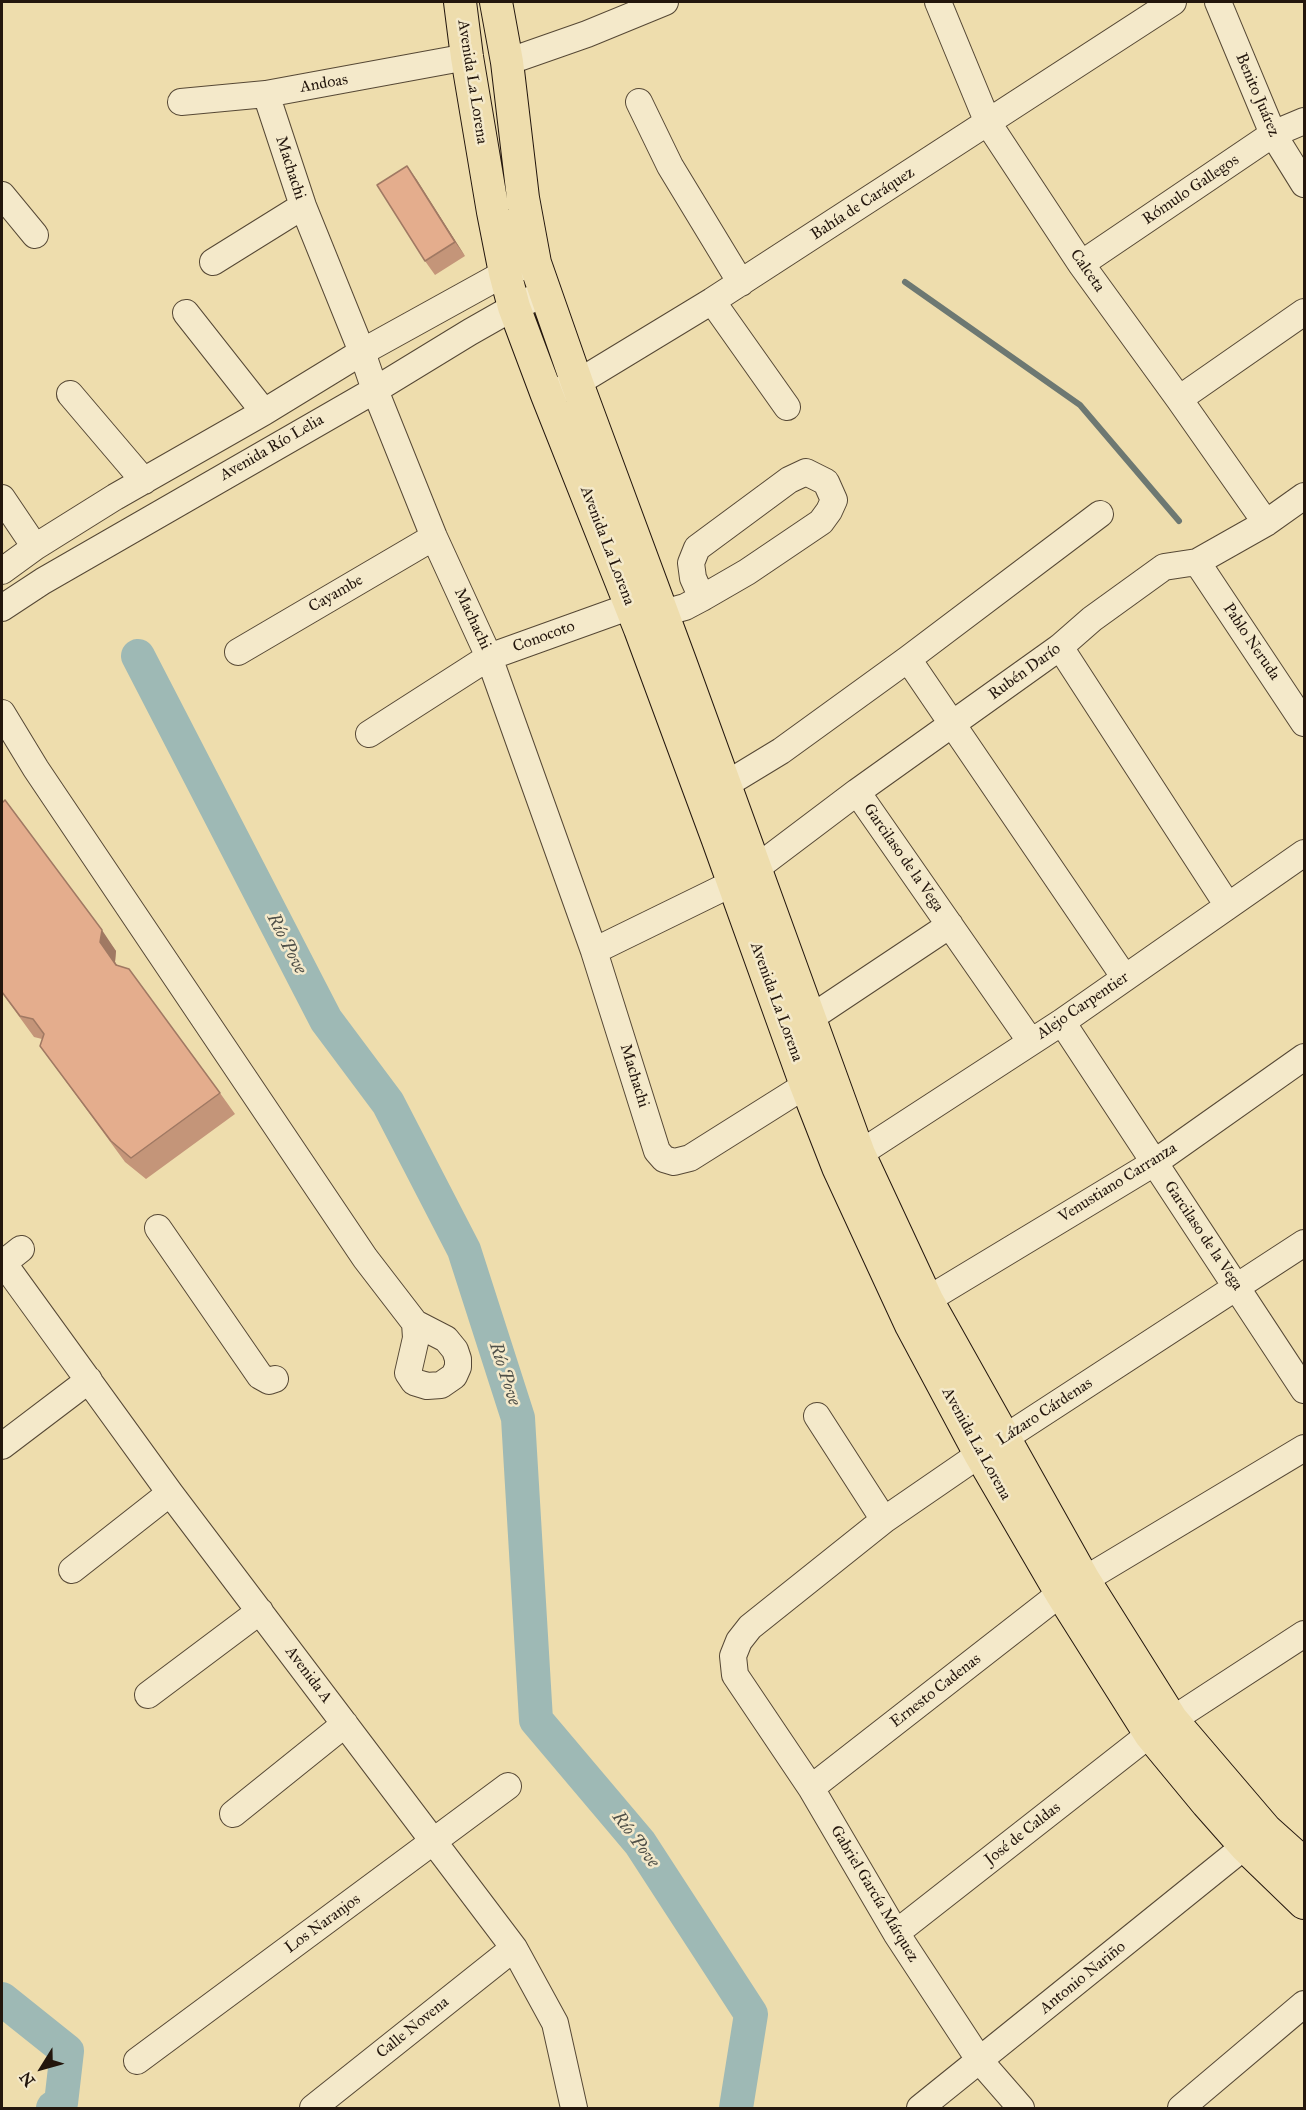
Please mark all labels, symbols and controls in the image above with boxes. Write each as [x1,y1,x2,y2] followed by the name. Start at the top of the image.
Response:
[453,19,491,145] street label: Avenida La Lorena
[1231,50,1283,140] street label: Benito Juárez
[299,70,349,98] street label: Andoas
[271,134,309,202] street label: Machachi
[1139,151,1243,229] street label: Rómulo Gallegos
[808,163,918,245] street label: Bahía de Caráquez
[1065,246,1109,296] street label: Calceta
[217,411,327,485] street label: Avenida Río Lelia
[576,484,638,608] street label: Avenida La Lorena
[305,571,367,617] street label: Cayambe
[449,585,495,653] street label: Machachi
[1218,600,1284,684] street label: Pablo Neruda
[510,617,578,657] street label: Conocoto
[985,640,1065,704] street label: Rubén Darío
[859,800,947,916] street label: Garcilaso de la Vega
[262,910,310,978] water label: Río Pove
[746,940,806,1064] street label: Avenida La Lorena
[1033,968,1133,1044] street label: Alejo Carpentier
[615,1042,653,1110] street label: Machachi
[1055,1139,1181,1227] street label: Venustiano Carranza
[1159,1178,1247,1294] street label: Garcilaso de la Vega
[484,1340,524,1408] water label: Río Pove
[994,1374,1096,1450] street label: Lázaro Cárdenas
[937,1384,1015,1504] street label: Avenida La Lorena
[280,1643,336,1707] street label: Avenida A
[887,1650,985,1732] street label: Ernesto Cadenas
[981,1798,1065,1870] street label: José de Caldas
[607,1808,663,1872] water label: Río Pove
[826,1822,922,1966] street label: Gabriel García Márquez
[282,1890,364,1958] street label: Los Naranjos
[1036,1937,1130,2019] street label: Antonio Nariño
[373,1993,453,2063] street label: Calle Novena
[12,2038,72,2098] north arrow
[16,2068,39,2090] text: N

